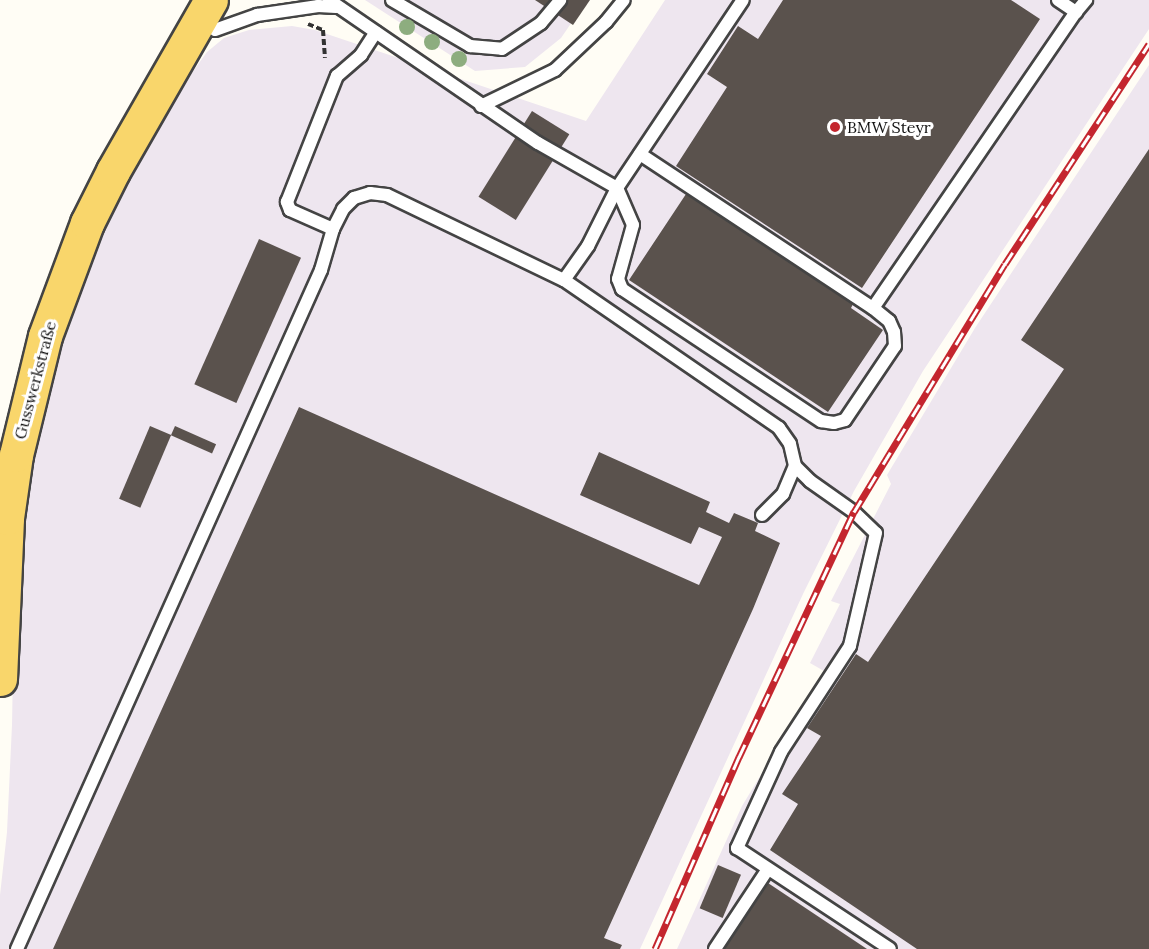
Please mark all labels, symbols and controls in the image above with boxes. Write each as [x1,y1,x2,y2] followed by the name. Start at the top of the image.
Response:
[847,117,931,137] place label: BMW Steyr
[828,120,842,134] marker: BMW Steyr
[10,319,60,441] street label: Gusswerkstraße

